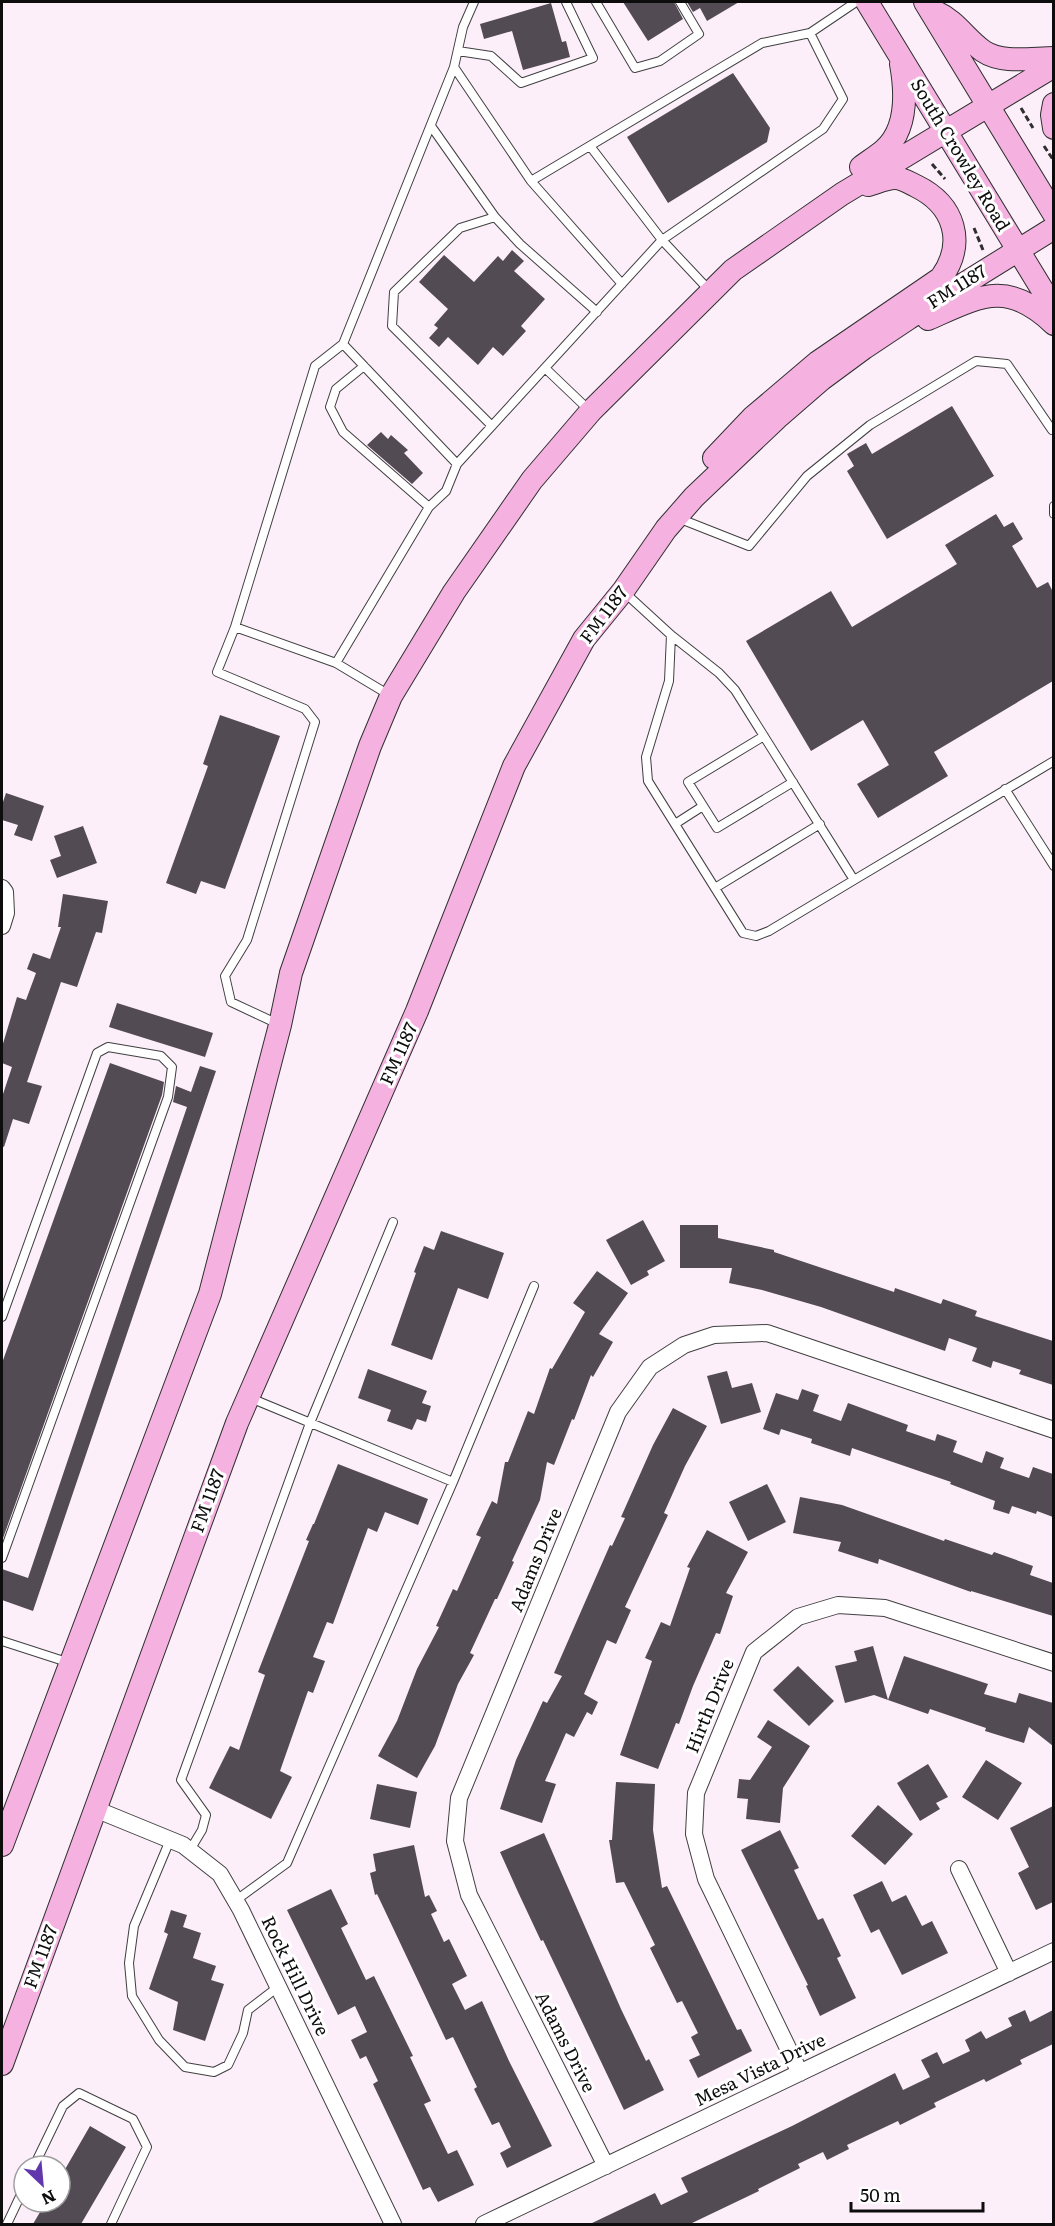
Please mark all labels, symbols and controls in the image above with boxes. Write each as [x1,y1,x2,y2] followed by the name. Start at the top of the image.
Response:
[905,73,1018,236] street label: South Crowley Road
[921,257,991,315] street label: FM 1187
[572,580,633,649] street label: FM 1187
[372,1018,423,1089] street label: FM 1187
[183,1465,231,1536] street label: FM 1187
[501,1503,568,1615] street label: Adams Drive
[677,1654,740,1757] street label: Hirth Drive
[256,1911,337,2040] street label: Rock Hill Drive
[16,1921,64,1992] street label: FM 1187
[529,1986,603,2096] street label: Adams Drive
[689,2025,829,2112] street label: Mesa Vista Drive
[12,2154,72,2214] north arrow
[851,2175,983,2213] scale bar
[860,2181,901,2208] text: 50 m
[38,2185,60,2212] text: N

